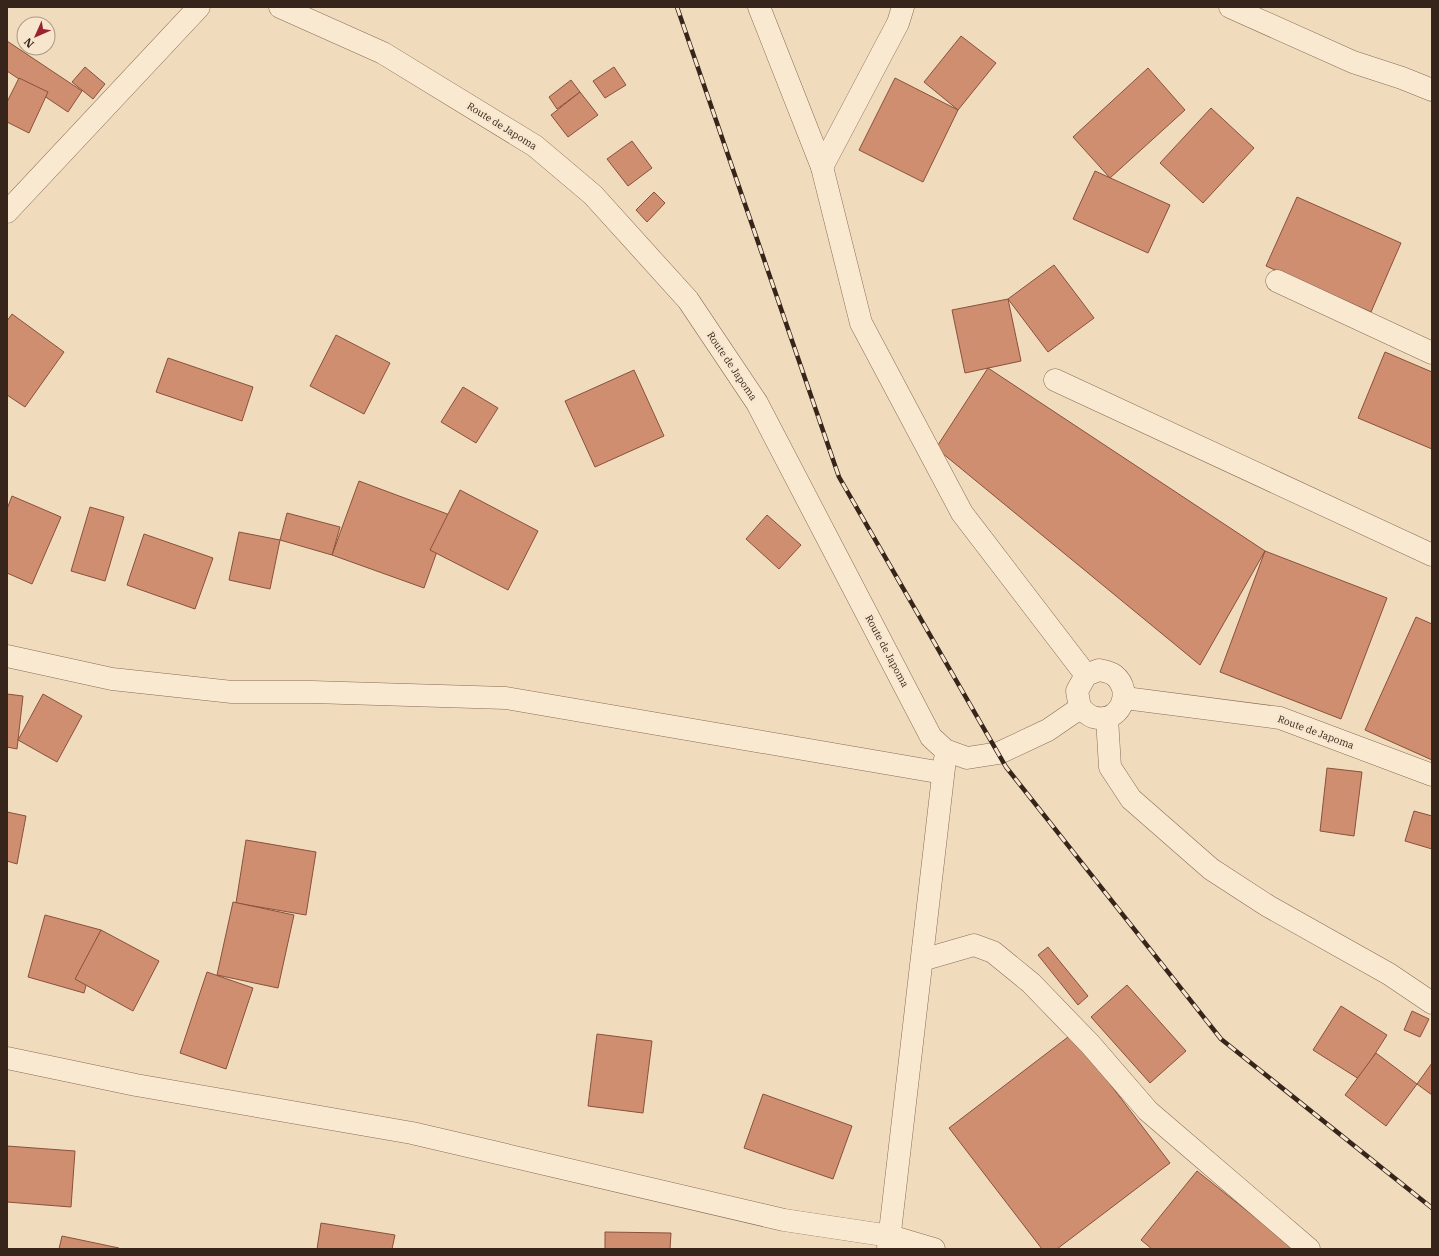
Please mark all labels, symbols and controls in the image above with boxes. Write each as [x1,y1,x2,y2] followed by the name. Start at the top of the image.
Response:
[16,16,56,56] north arrow
[21,35,37,51] text: N
[465,99,540,153] street label: Route de Japoma
[704,329,760,403] street label: Route de Japoma
[862,613,912,690] street label: Route de Japoma
[1276,712,1356,752] street label: Route de Japoma

